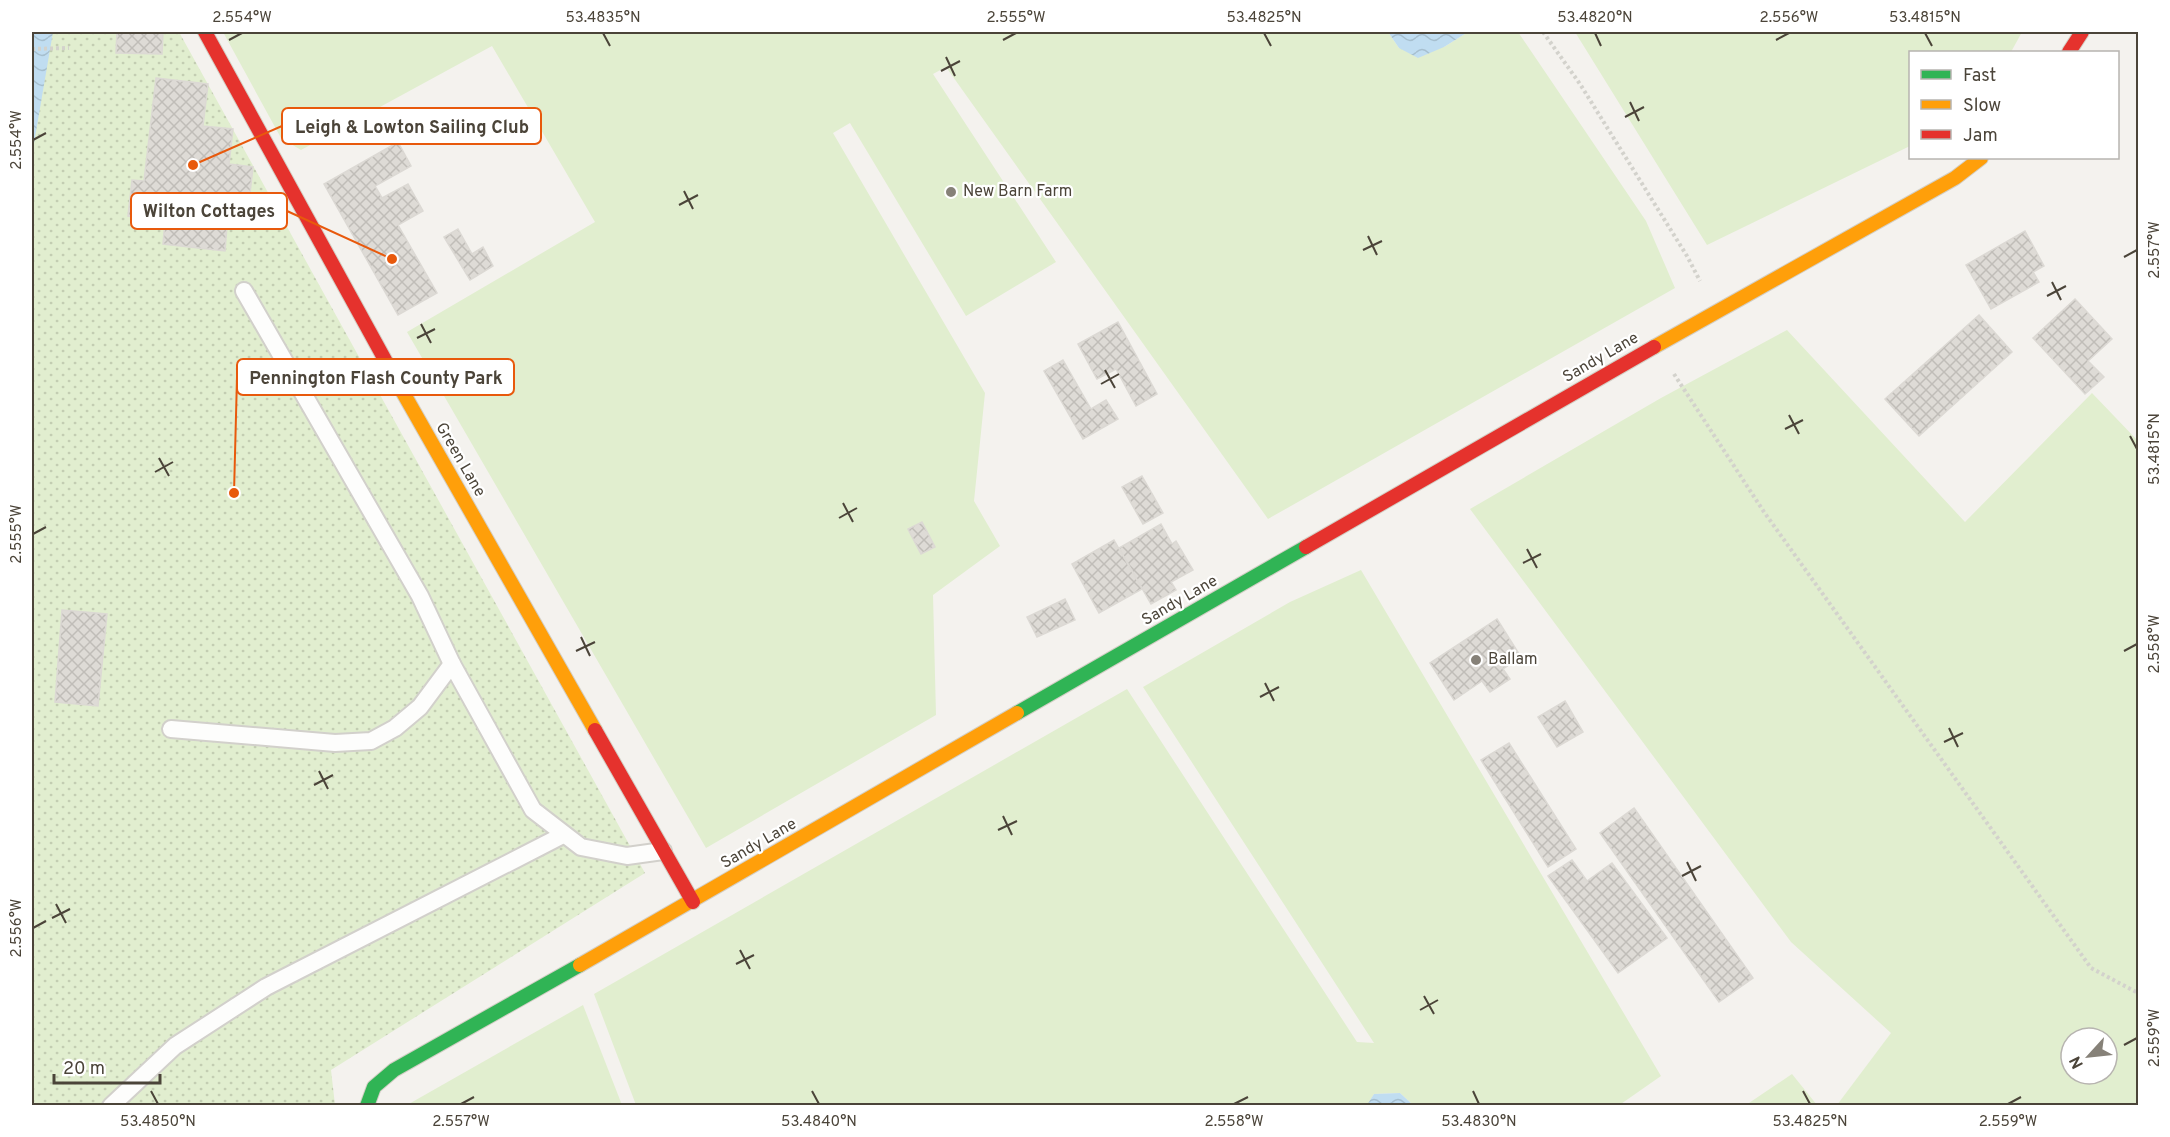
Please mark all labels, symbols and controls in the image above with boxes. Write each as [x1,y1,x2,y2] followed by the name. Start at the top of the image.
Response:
[212,9,272,28] text: 2.554°W
[565,9,641,28] text: 53.4835°N
[986,9,1046,28] text: 2.555°W
[1226,9,1302,28] text: 53.4825°N
[1557,9,1633,28] text: 53.4820°N
[1760,9,1818,28] text: 2.556°W
[1889,9,1961,28] text: 53.4815°N
[1909,51,2119,159] legend
[1963,65,1996,88] text: Fast
[1963,95,2001,118] text: Slow
[282,108,541,144] callout: Leigh & Lowton Sailing Club
[8,110,27,170] text: 2.554°W
[295,117,529,140] text: Leigh & Lowton Sailing Club
[1963,125,1998,148] text: Jam
[963,182,1072,202] place label: New Barn Farm
[944,185,958,199] marker: New Barn Farm
[131,193,287,229] callout: Wilton Cottages
[143,201,275,224] text: Wilton Cottages
[2146,221,2165,279] text: 2.557°W
[1560,328,1642,388] street label: Sandy Lane
[237,359,514,395] callout: Pennington Flash County Park
[249,368,503,391] text: Pennington Flash County Park
[2146,413,2165,485] text: 53.4815°N
[431,419,489,501] street label: Green Lane
[8,504,27,564] text: 2.555°W
[1139,571,1221,631] street label: Sandy Lane
[2146,614,2165,674] text: 2.558°W
[1488,650,1538,670] place label: Ballam
[1469,653,1483,667] marker: Ballam
[718,814,800,874] street label: Sandy Lane
[8,899,27,957] text: 2.556°W
[2146,1009,2165,1067] text: 2.559°W
[2059,1026,2119,1086] north arrow
[54,1047,160,1085] scale bar
[2066,1052,2089,1072] text: N
[63,1058,105,1081] text: 20 m
[120,1113,196,1132] text: 53.4850°N
[432,1113,490,1132] text: 2.557°W
[781,1113,857,1132] text: 53.4840°N
[1204,1113,1264,1132] text: 2.558°W
[1441,1113,1517,1132] text: 53.4830°N
[1772,1113,1848,1132] text: 53.4825°N
[1979,1113,2037,1132] text: 2.559°W

